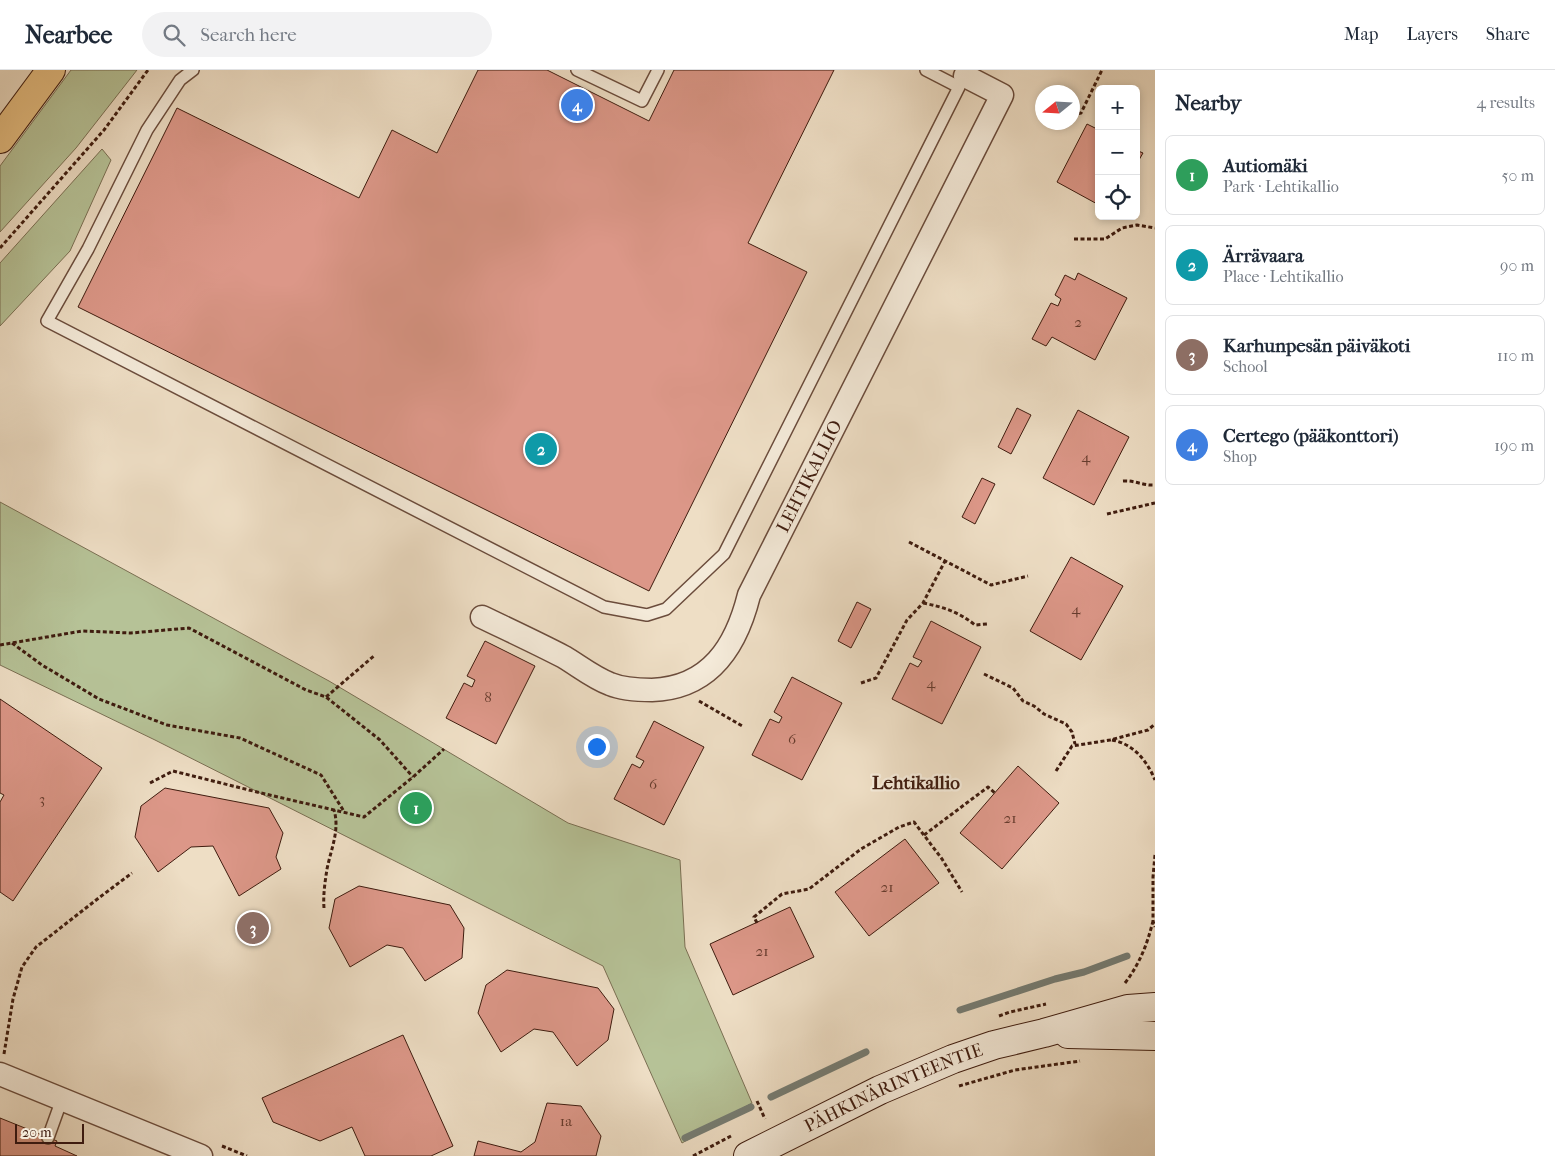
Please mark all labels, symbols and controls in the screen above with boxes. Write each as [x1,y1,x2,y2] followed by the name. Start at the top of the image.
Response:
[142,12,492,57] search box
[25,21,112,49] text: Nearbee
[160,21,188,49] icon: search
[200,24,297,46] text: Search here
[1344,24,1378,45] text: Map
[1406,24,1458,45] text: Layers
[1486,24,1530,45] text: Share
[1035,85,1080,130] north arrow
[1095,85,1140,220] map controls
[1095,85,1140,130] button: +
[561,86,593,124] pin: 4
[1175,91,1241,115] text: Nearby
[1477,93,1535,112] text: 4 results
[1095,130,1140,175] button: −
[1223,155,1308,177] text: Autiomäki
[1189,166,1195,185] text: 1
[1502,166,1534,185] text: 50 m
[1095,175,1140,220] button: locate
[1223,177,1339,196] text: Park · Lehtikallio
[1223,245,1304,267] text: Ärrävaara
[1188,256,1196,275] text: 2
[1500,256,1534,275] text: 90 m
[1223,267,1344,286] text: Place · Lehtikallio
[1074,313,1082,331] house number: 2
[1223,335,1411,357] text: Karhunpesän päiväkoti
[1189,346,1195,365] text: 3
[1497,346,1534,365] text: 110 m
[1223,357,1268,376] text: School
[772,417,846,536] street label: LEHTIKALLIO
[1223,425,1398,447] text: Certego (pääkonttori)
[525,430,557,468] pin: 2
[1187,436,1197,455] text: 4
[1494,436,1534,455] text: 190 m
[1223,447,1257,466] text: Shop
[1082,448,1092,466] house number: 4
[1072,600,1082,618] house number: 4
[927,674,937,692] house number: 4
[484,688,492,706] house number: 8
[788,730,797,748] house number: 6
[584,734,610,760] your location
[872,772,960,794] district label: Lehtikallio
[649,775,658,793] house number: 6
[400,789,432,827] pin: 1
[39,790,45,808] house number: 3
[1003,809,1017,827] house number: 21
[880,878,894,896] house number: 21
[237,909,269,947] pin: 3
[755,942,769,960] house number: 21
[801,1039,985,1137] street label: PÄHKINÄRINTEENTIE
[560,1112,573,1130] house number: 1a
[15,1121,84,1144] scale bar
[22,1124,52,1141] text: 20 m

